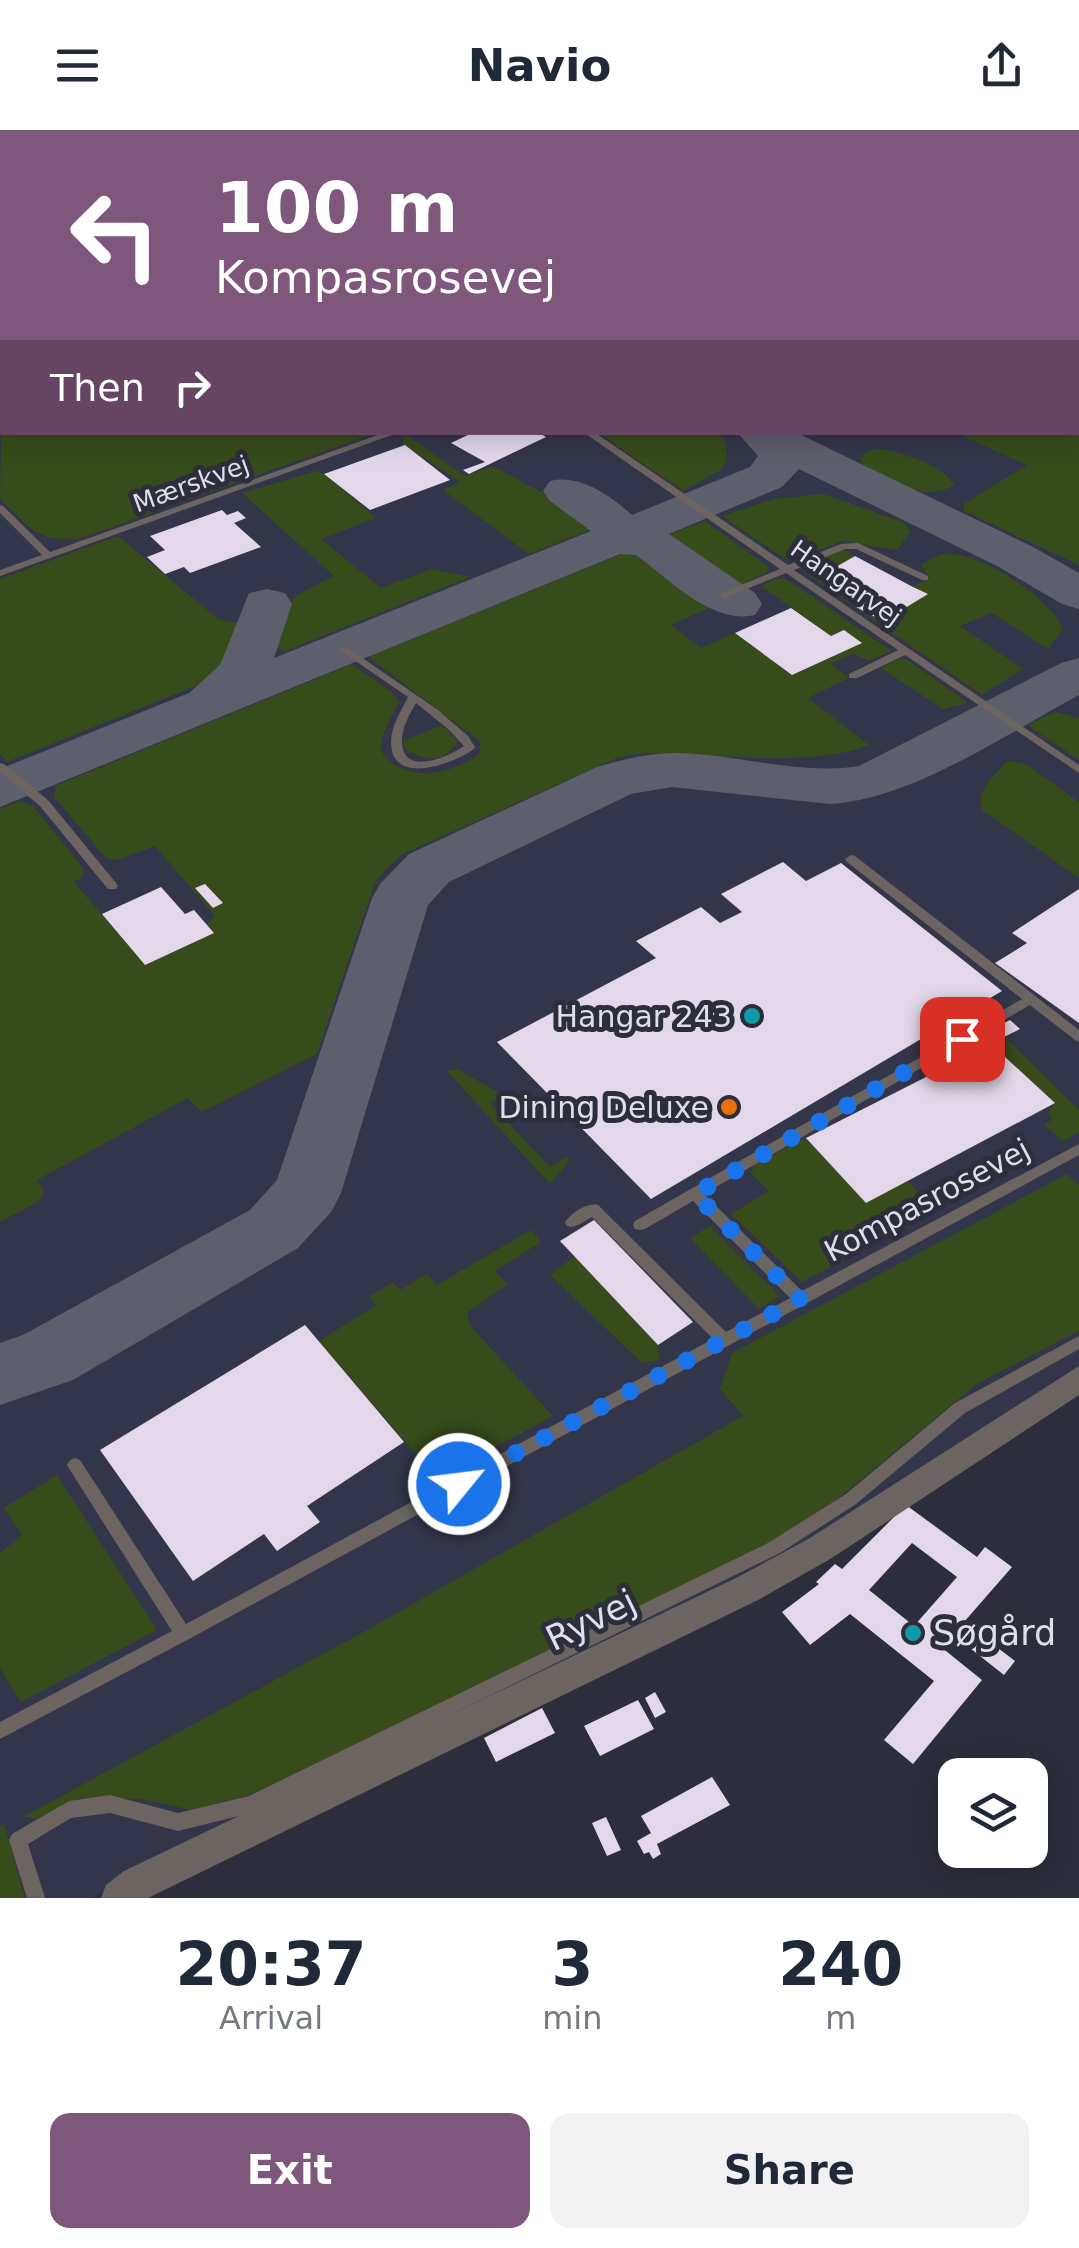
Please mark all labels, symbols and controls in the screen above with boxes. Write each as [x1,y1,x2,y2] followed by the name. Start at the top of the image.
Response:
[50,38,105,93] icon: menu
[974,38,1029,93] icon: share
[468,39,611,92] text: Navio
[215,167,458,249] text: 100 m
[50,170,180,300] icon: left
[215,251,556,304] text: Kompasrosevej
[165,360,220,415] icon: right
[50,366,145,410] text: Then
[129,450,253,518] street label: Mærskvej
[785,534,907,632] street label: Hangarvej
[920,997,1005,1082] pin
[555,999,732,1034] place label: Hangar 243
[741,1005,763,1027] marker: Hangar 243
[935,1012,990,1067] icon: arrive
[498,1090,709,1125] place label: Dining Deluxe
[718,1096,740,1118] marker: Dining Deluxe
[818,1131,1036,1269] street label: Kompasrosevej
[407,1432,511,1536] position arrow
[539,1581,643,1659] street label: Ryvej
[933,1613,1056,1653] place label: Søgård
[902,1622,924,1644] marker: Søgård
[938,1758,1048,1868] map controls
[938,1758,1048,1868] button: layers
[176,1929,367,1999] text: 20:37
[551,1929,593,1999] text: 3
[778,1929,903,1999] text: 240
[219,1999,323,2037] text: Arrival
[542,1999,603,2037] text: min
[825,1999,856,2037] text: m
[50,2113,530,2228] button: Exit
[550,2113,1029,2228] button: Share

